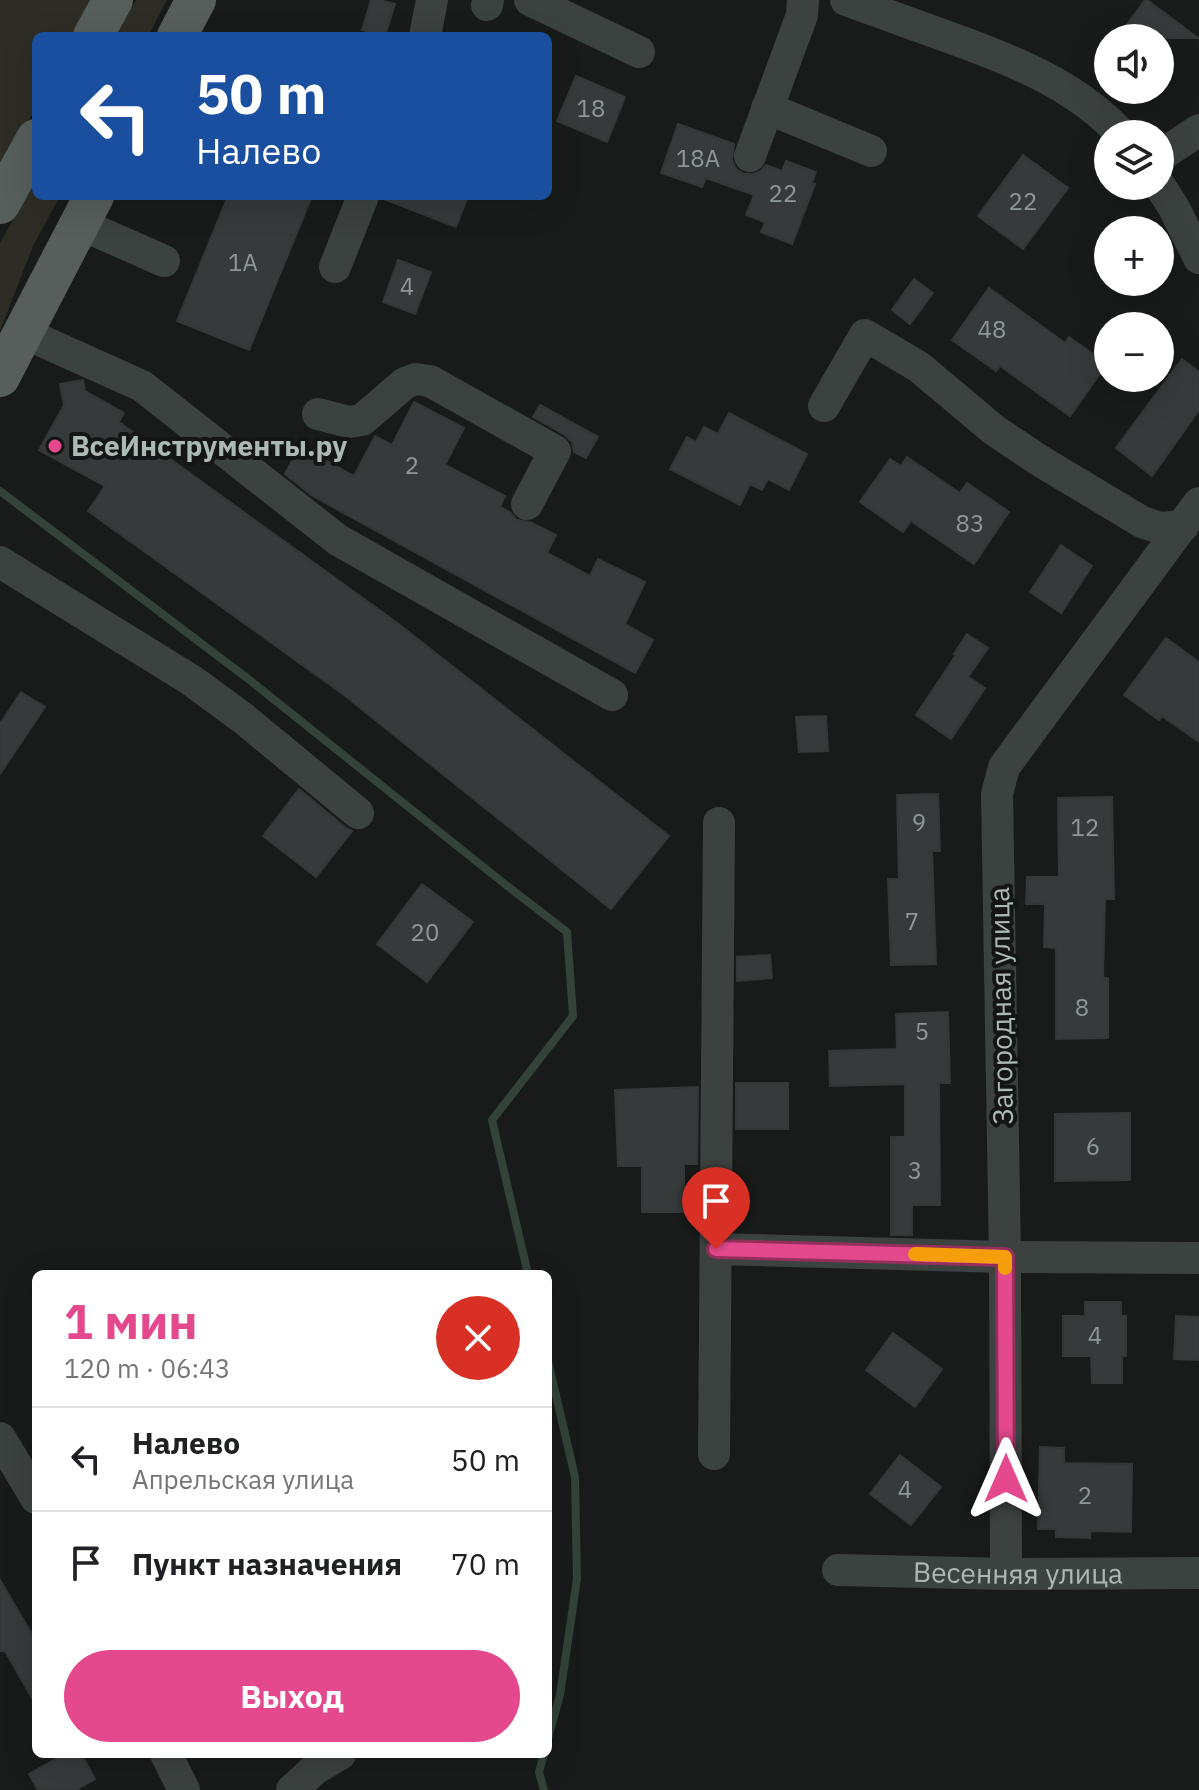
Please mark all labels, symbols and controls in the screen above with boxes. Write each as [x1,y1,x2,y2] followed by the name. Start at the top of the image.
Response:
[1094,24,1174,392] map controls
[1094,24,1174,104] button: sound
[196,57,326,129] text: 50 m
[64,64,168,168] icon: left
[577,92,605,124] house number: 18
[1094,120,1174,200] button: layers
[196,127,321,174] text: Налево
[676,142,720,174] house number: 18А
[769,177,797,209] house number: 22
[1009,185,1037,217] house number: 22
[1094,216,1174,296] button: +
[228,246,258,278] house number: 1А
[400,270,414,302] house number: 4
[1094,312,1174,392] button: −
[978,313,1006,345] house number: 48
[71,427,347,464] place label: ВсеИнструменты.ру
[46,437,64,455] marker: ВсеИнструменты.ру
[405,449,419,481] house number: 2
[956,507,984,539] house number: 83
[912,806,926,838] house number: 9
[1071,811,1099,843] house number: 12
[980,887,1021,1125] street label: Загородная улица
[905,905,919,937] house number: 7
[411,916,439,948] house number: 20
[1075,991,1089,1023] house number: 8
[915,1015,929,1047] house number: 5
[1086,1130,1100,1162] house number: 6
[908,1154,922,1186] house number: 3
[682,1167,750,1249] pin
[694,1179,738,1223] icon: arrive
[64,1290,198,1352] text: 1 мин
[436,1296,520,1380] button: close
[1088,1319,1102,1351] house number: 4
[64,1351,230,1385] text: 120 m · 06:43
[132,1423,240,1462] text: Налево
[64,1437,108,1481] icon: left
[964,1437,1048,1521] position arrow
[451,1440,520,1479] text: 50 m
[132,1462,354,1496] text: Апрельская улица
[898,1473,912,1505] house number: 4
[1078,1479,1092,1511] house number: 2
[64,1541,108,1585] icon: arrive
[132,1544,402,1583] text: Пункт назначения
[451,1544,520,1583] text: 70 m
[913,1553,1123,1592] street label: Весенняя улица
[64,1650,520,1742] button: Выход

